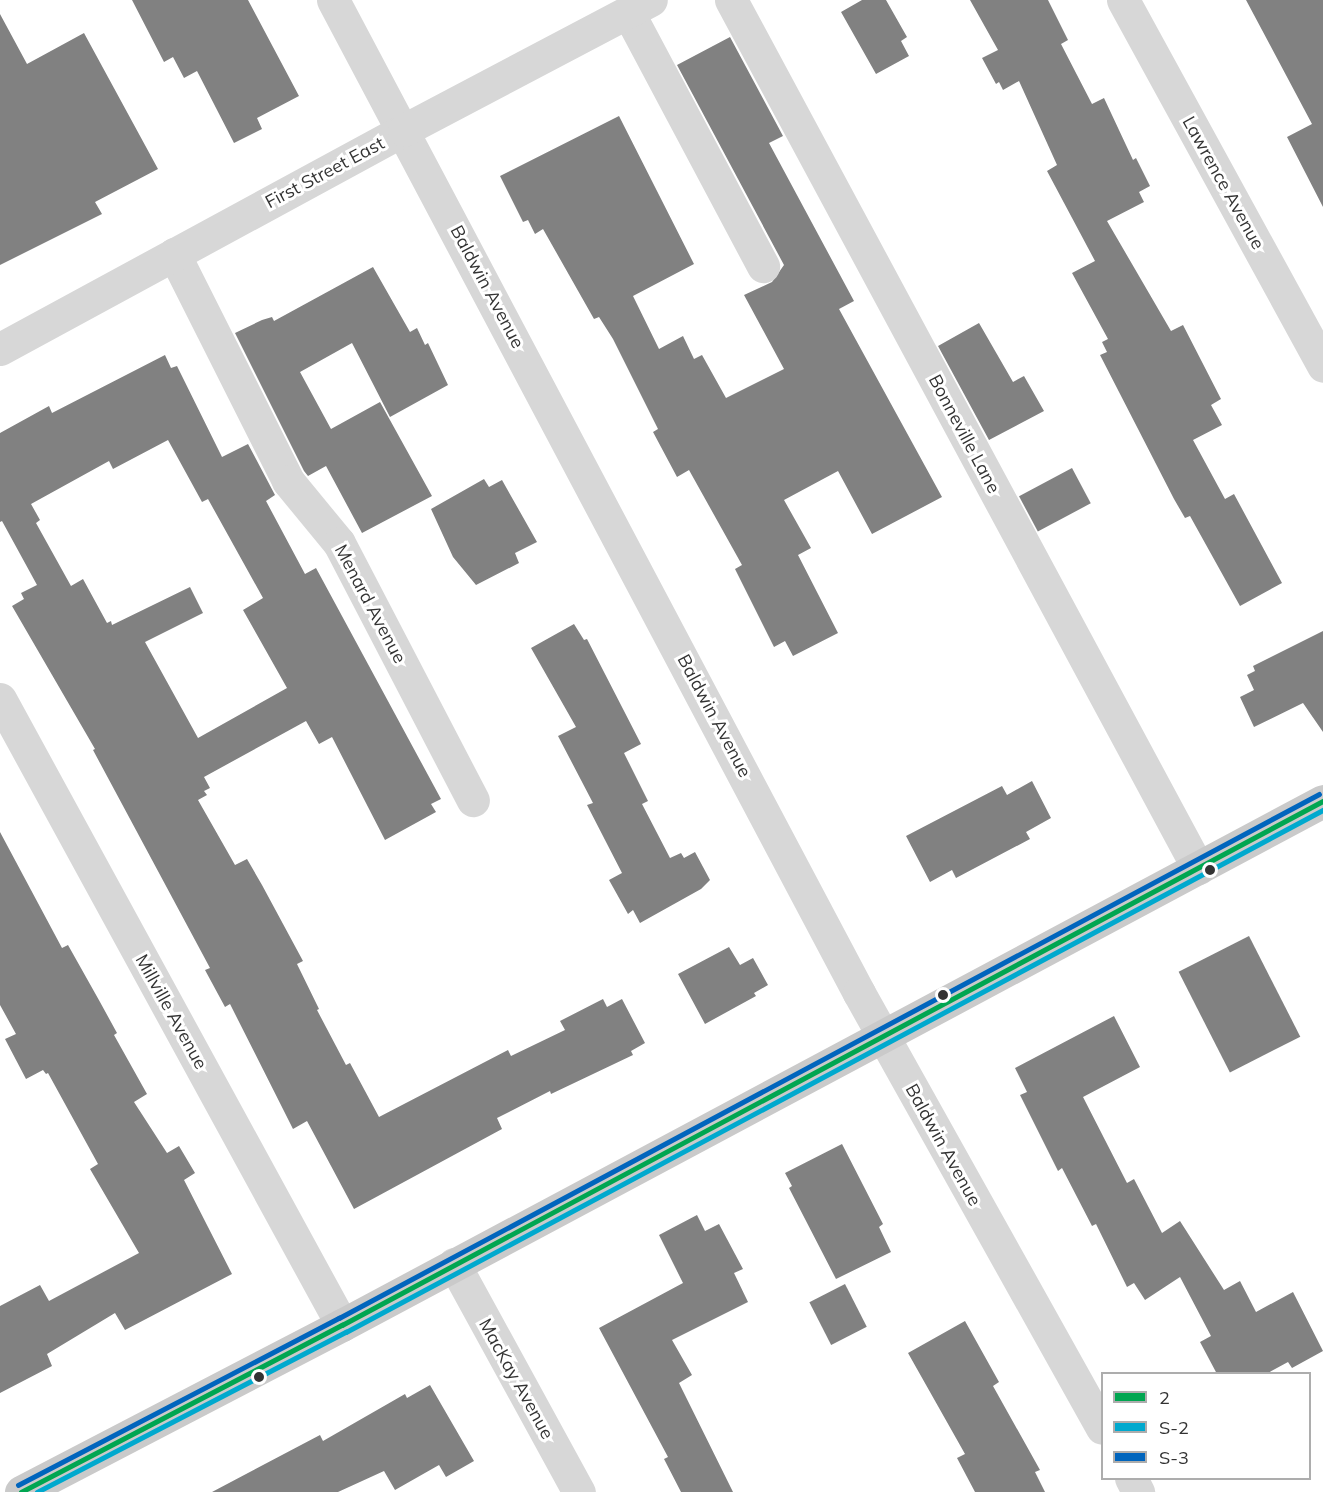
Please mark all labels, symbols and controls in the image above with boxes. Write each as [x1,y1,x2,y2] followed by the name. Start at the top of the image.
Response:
[1177,113,1269,253] street label: Lawrence Avenue
[262,133,388,213] street label: First Street East
[446,222,528,352] street label: Baldwin Avenue
[924,371,1004,497] street label: Bonneville Lane
[330,541,410,667] street label: Menard Avenue
[673,651,755,781] street label: Baldwin Avenue
[1204,864,1216,876] unlabelled marker
[131,951,211,1073] street label: Millville Avenue
[937,989,949,1001] unlabelled marker
[901,1080,985,1210] street label: Baldwin Avenue
[474,1315,558,1443] street label: MacKay Avenue
[253,1371,265,1383] unlabelled marker
[1101,1372,1311,1480] legend
[1159,1386,1170,1409] text: 2
[1159,1416,1189,1439] text: S-2
[1159,1446,1189,1469] text: S-3

